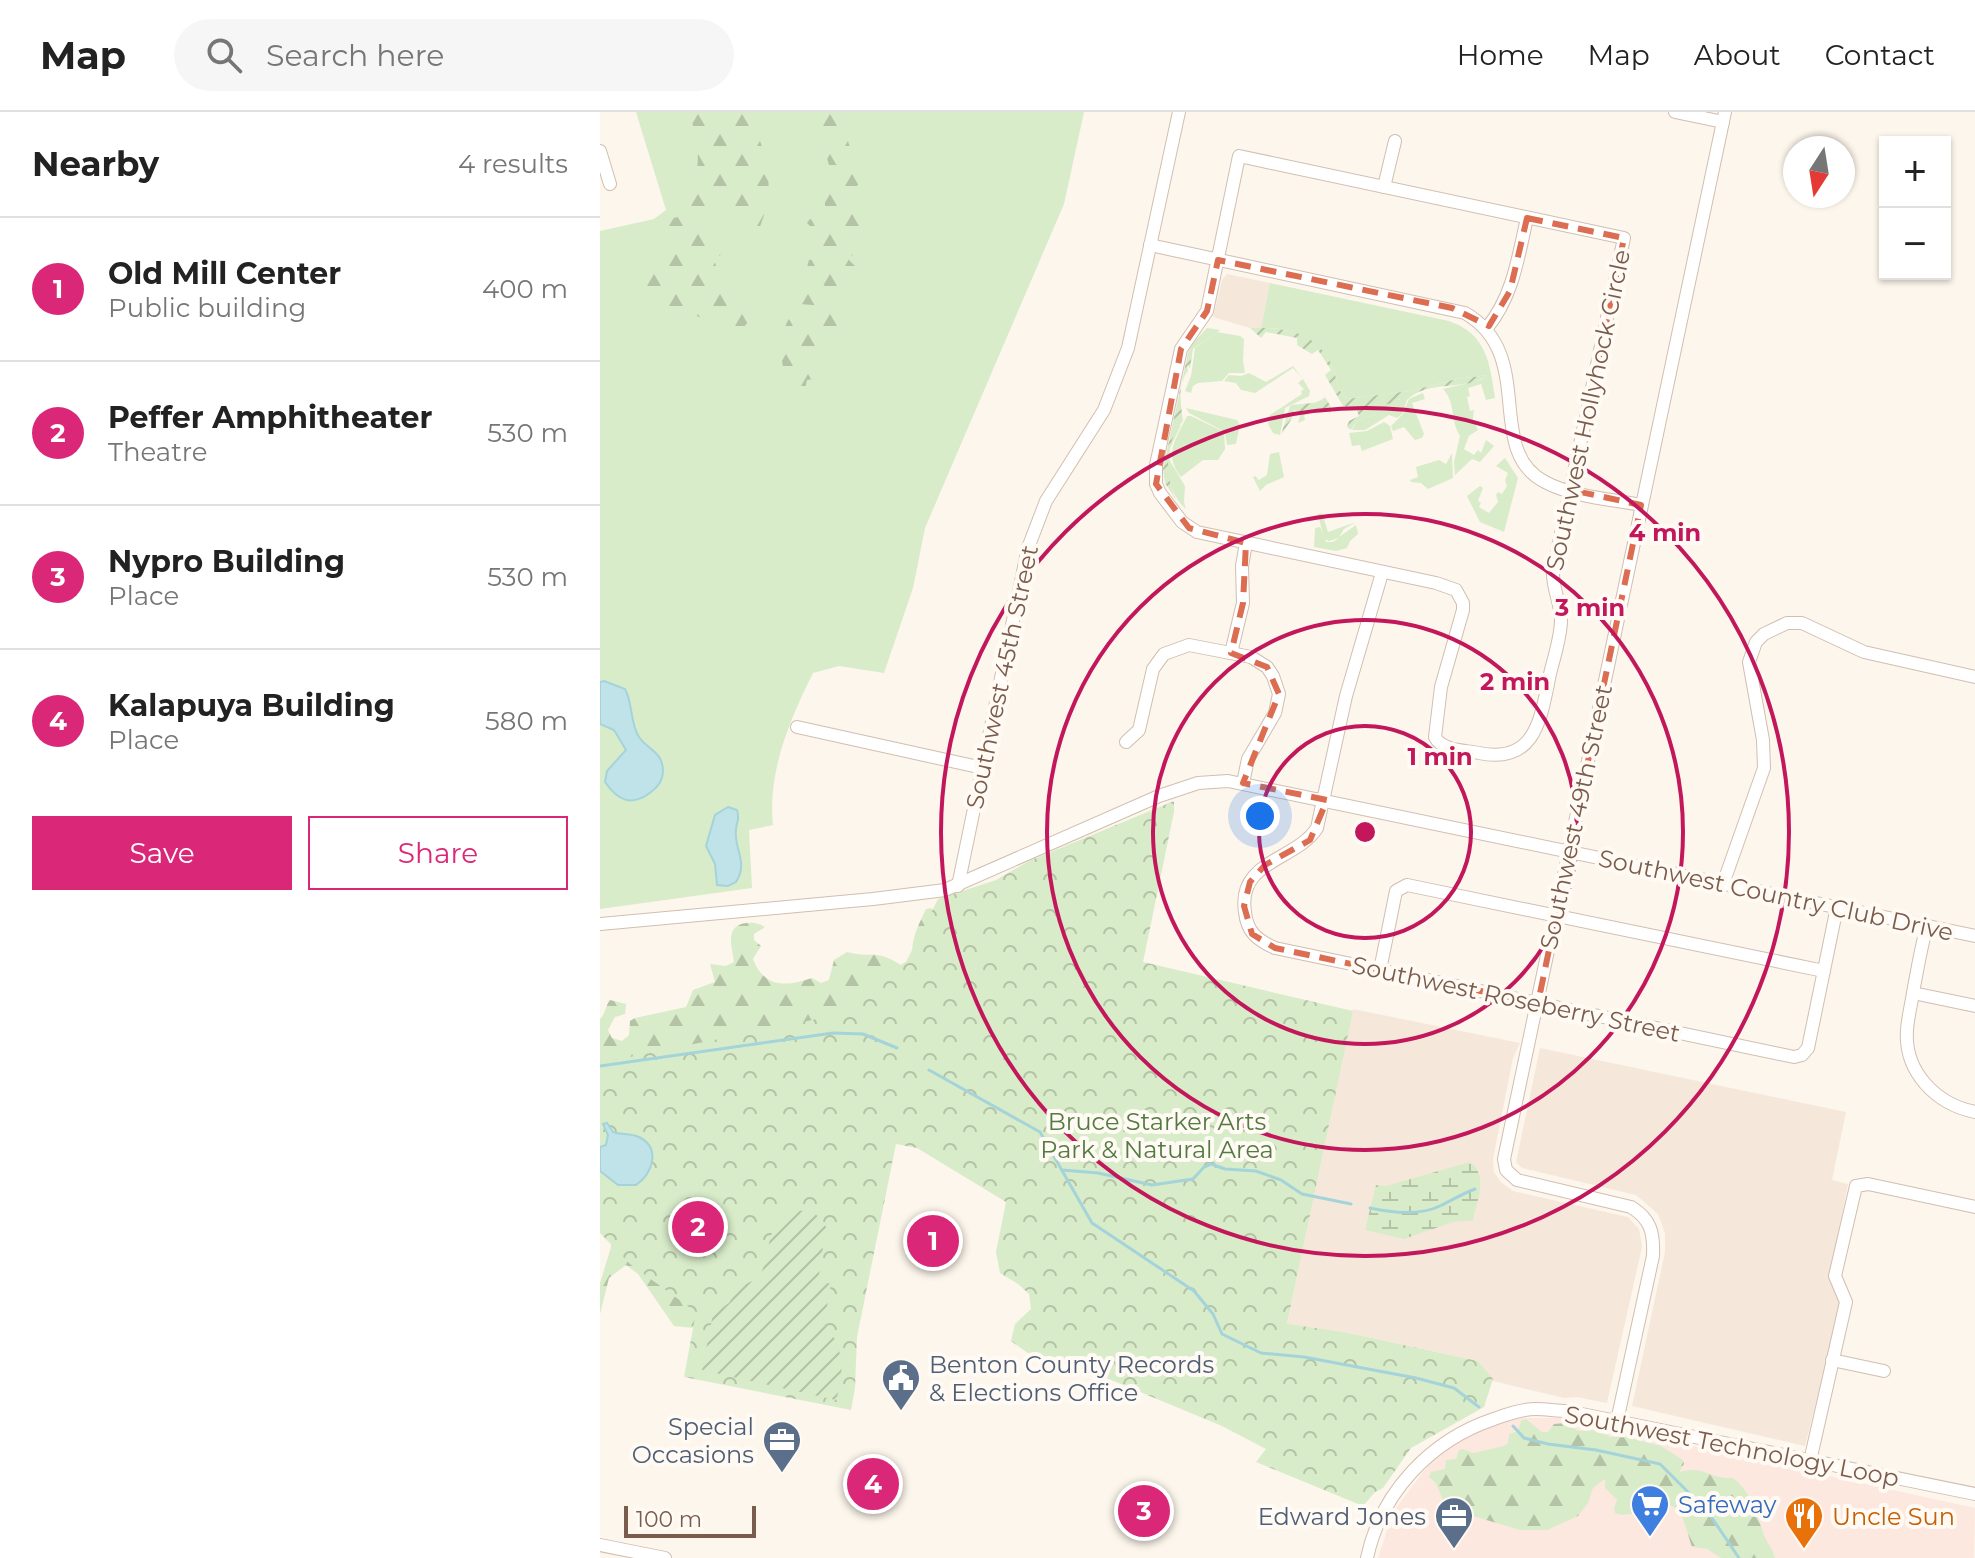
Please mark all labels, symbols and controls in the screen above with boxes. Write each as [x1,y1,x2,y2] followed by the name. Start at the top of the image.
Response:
[174,19,734,91] search box
[40,32,126,79] text: Map
[202,33,246,77] icon: search
[266,37,444,74] text: Search here
[1457,38,1544,72] text: Home
[1588,38,1650,72] text: Map
[1694,38,1781,72] text: About
[1825,38,1935,72] text: Contact
[1783,136,1855,208] north arrow
[1879,136,1951,280] map controls
[1879,136,1951,208] button: +
[32,143,159,185] text: Nearby
[458,148,568,180] text: 4 results
[1879,208,1951,280] button: −
[1540,247,1636,573] street label: Southwest Hollyhock Circle
[108,255,341,292] text: Old Mill Center
[53,273,63,305] text: 1
[482,273,568,305] text: 400 m
[108,292,306,324] text: Public building
[108,399,432,436] text: Peffer Amphitheater
[50,417,66,449] text: 2
[487,417,568,449] text: 530 m
[108,436,208,468] text: Theatre
[1629,518,1701,547] text: 4 min
[960,542,1044,812] street label: Southwest 45th Street
[108,543,345,580] text: Nypro Building
[50,561,66,593] text: 3
[487,561,568,593] text: 530 m
[108,580,179,612] text: Place
[1554,593,1625,622] text: 3 min
[1480,667,1550,696] text: 2 min
[1534,682,1618,952] street label: Southwest 49th Street
[108,687,395,724] text: Kalapuya Building
[49,705,67,737] text: 4
[485,705,568,737] text: 580 m
[108,724,179,756] text: Place
[1407,742,1473,771] text: 1 min
[1240,796,1280,836] your location
[32,816,292,890] button: Save
[308,816,568,890] button: Share
[1351,818,1379,846] centre of rings
[1596,843,1956,947] street label: Southwest Country Club Drive
[1349,950,1683,1048] street label: Southwest Roseberry Street
[1040,1107,1274,1164] park label: Bruce Starker Arts Park & Natural Area
[672,1197,724,1257] pin: 2
[907,1211,959,1271] pin: 1
[929,1350,1214,1407] place label: Benton County Records & Elections Office
[880,1357,922,1412] public building icon: Benton County Records & Elections Office
[1562,1399,1902,1493] street label: Southwest Technology Loop
[632,1412,754,1469] place label: Special Occasions
[761,1419,803,1474] office icon: Special Occasions
[847,1454,899,1514] pin: 4
[1118,1481,1170,1541] pin: 3
[1629,1483,1671,1538] supermarket icon: Safeway
[1678,1490,1776,1519] place label: Safeway
[1433,1495,1475,1550] office icon: Edward Jones
[1783,1495,1825,1550] restaurant icon: Uncle Sun
[624,1502,756,1538] scale bar
[1258,1502,1426,1531] place label: Edward Jones
[1832,1502,1955,1531] place label: Uncle Sun
[636,1506,702,1533] text: 100 m

